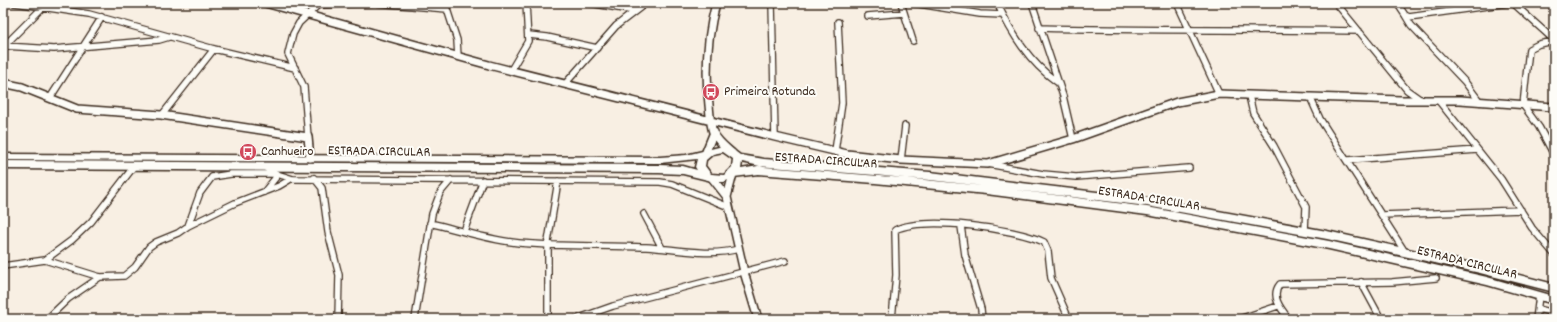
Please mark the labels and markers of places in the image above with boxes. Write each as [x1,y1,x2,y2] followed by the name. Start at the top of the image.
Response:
[701,82,721,102] bus stop icon: Primeira Rotunda
[724,82,816,102] place label: Primeira Rotunda
[238,142,258,162] bus stop icon: Canhueiro
[261,142,314,162] place label: Canhueiro

